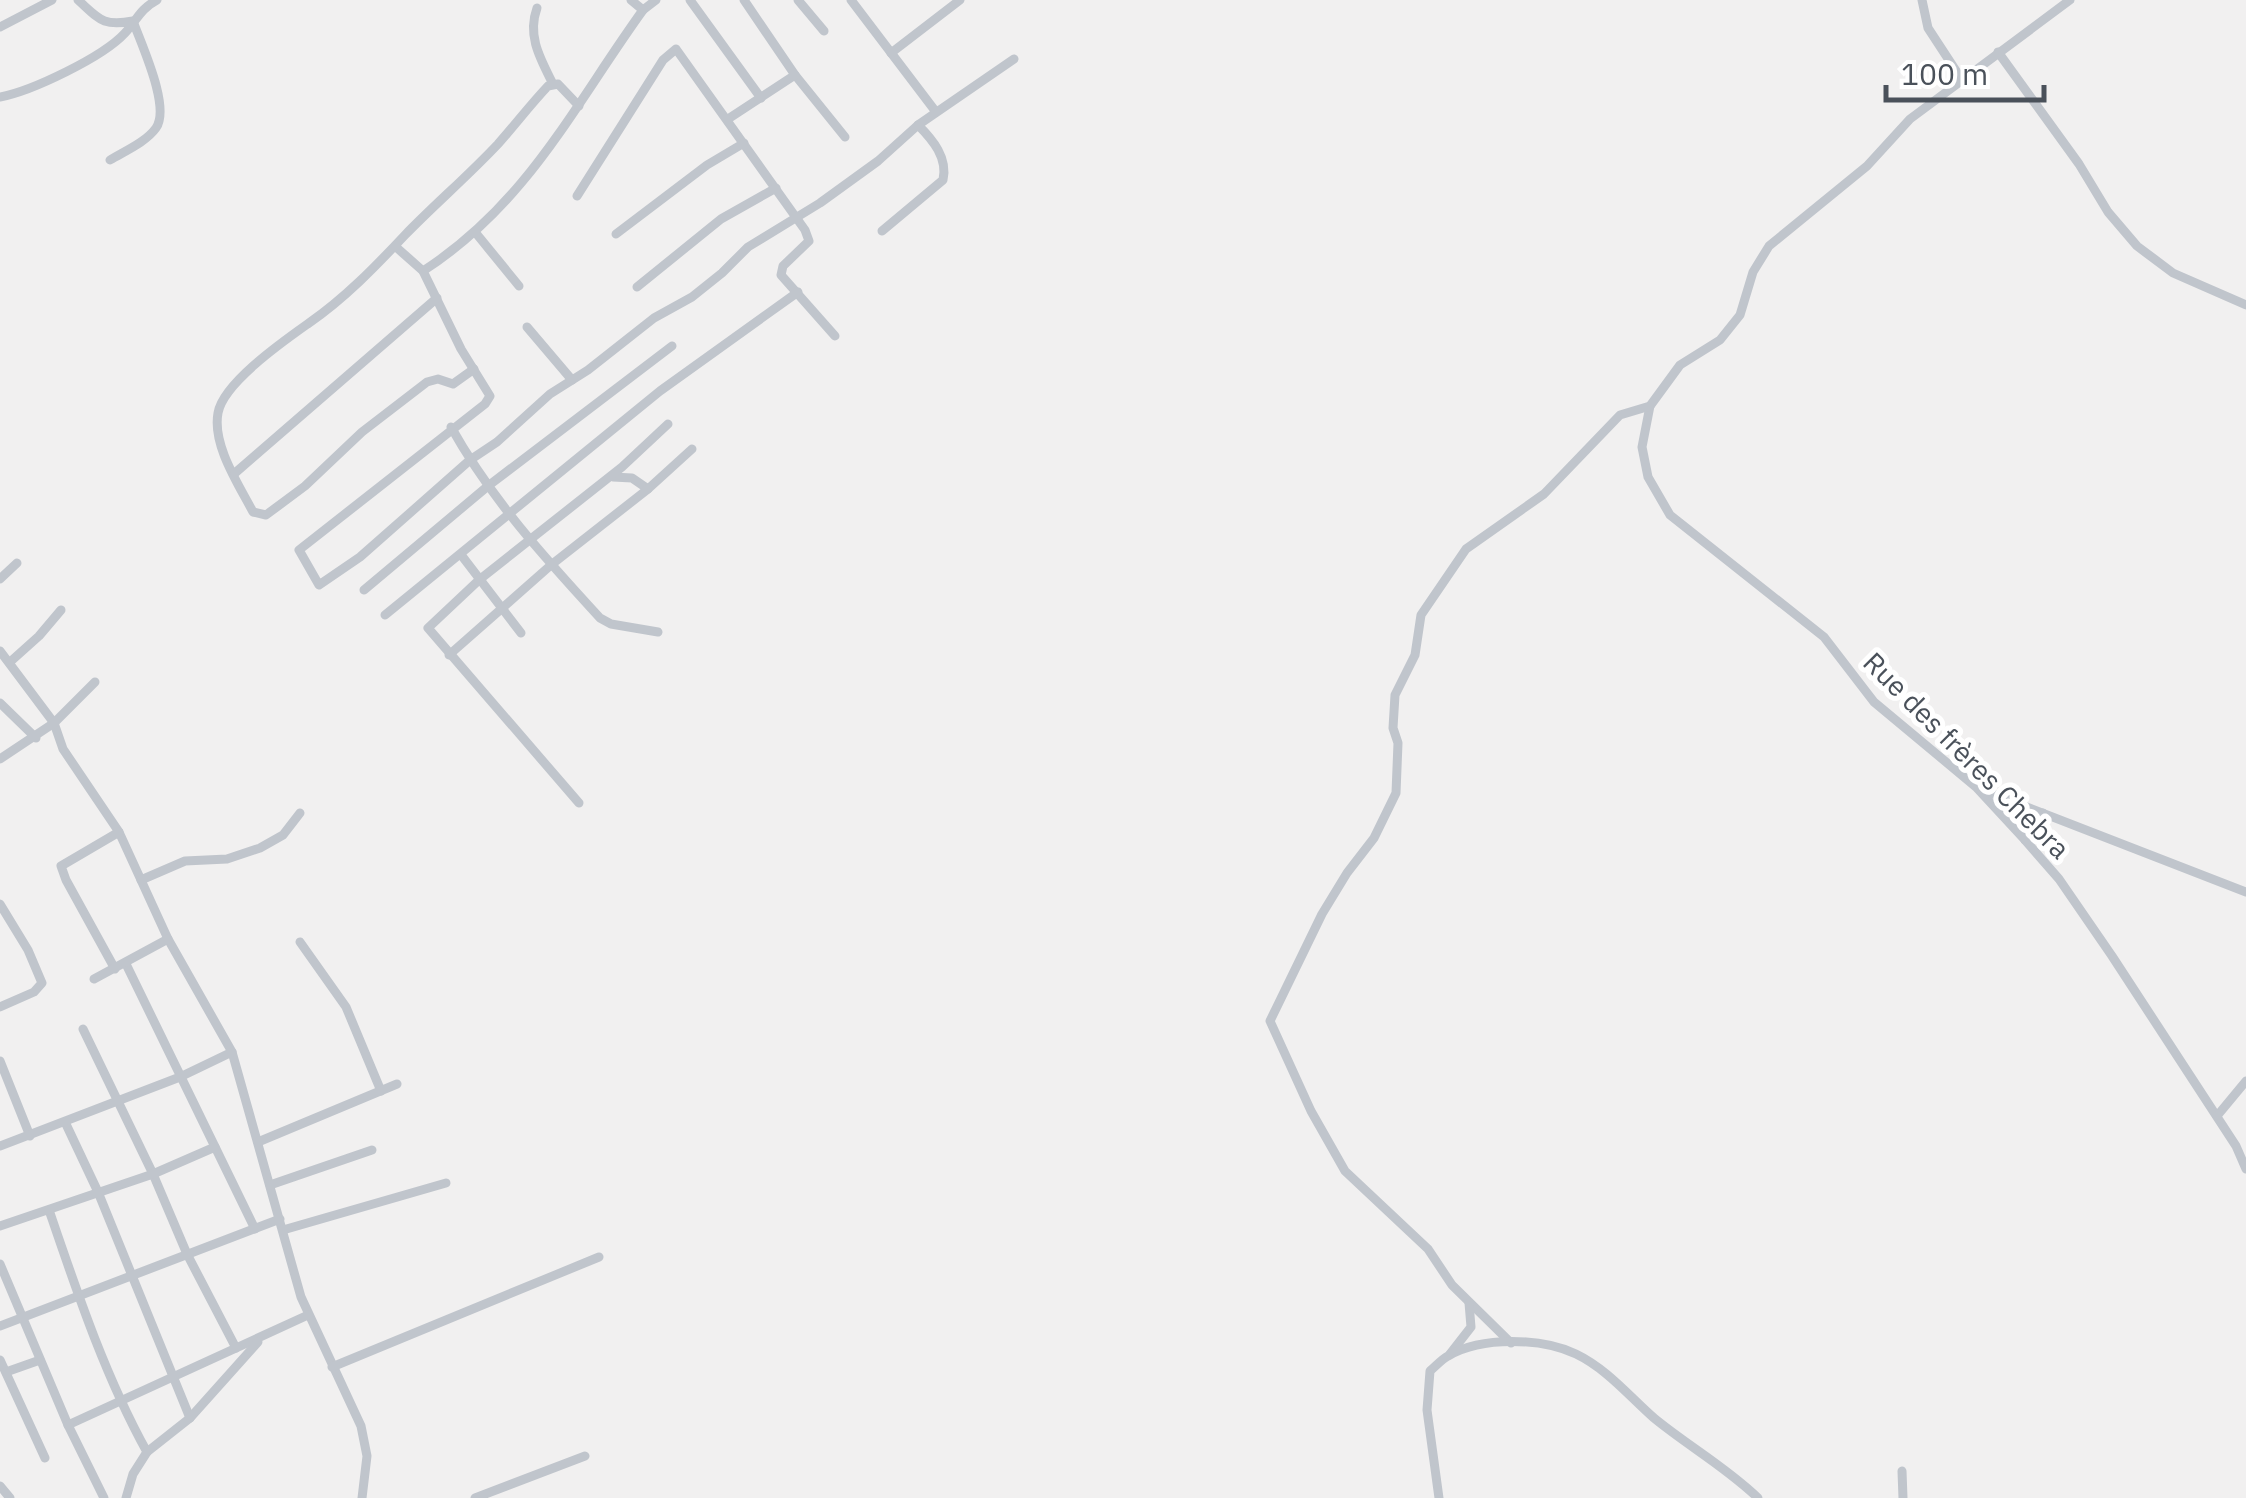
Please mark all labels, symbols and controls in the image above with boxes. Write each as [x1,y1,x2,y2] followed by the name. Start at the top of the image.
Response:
[1886,40,2044,102] scale bar
[1901,54,1988,93] text: 100 m
[1856,644,2078,866] street label: Rue des frères Chebra

